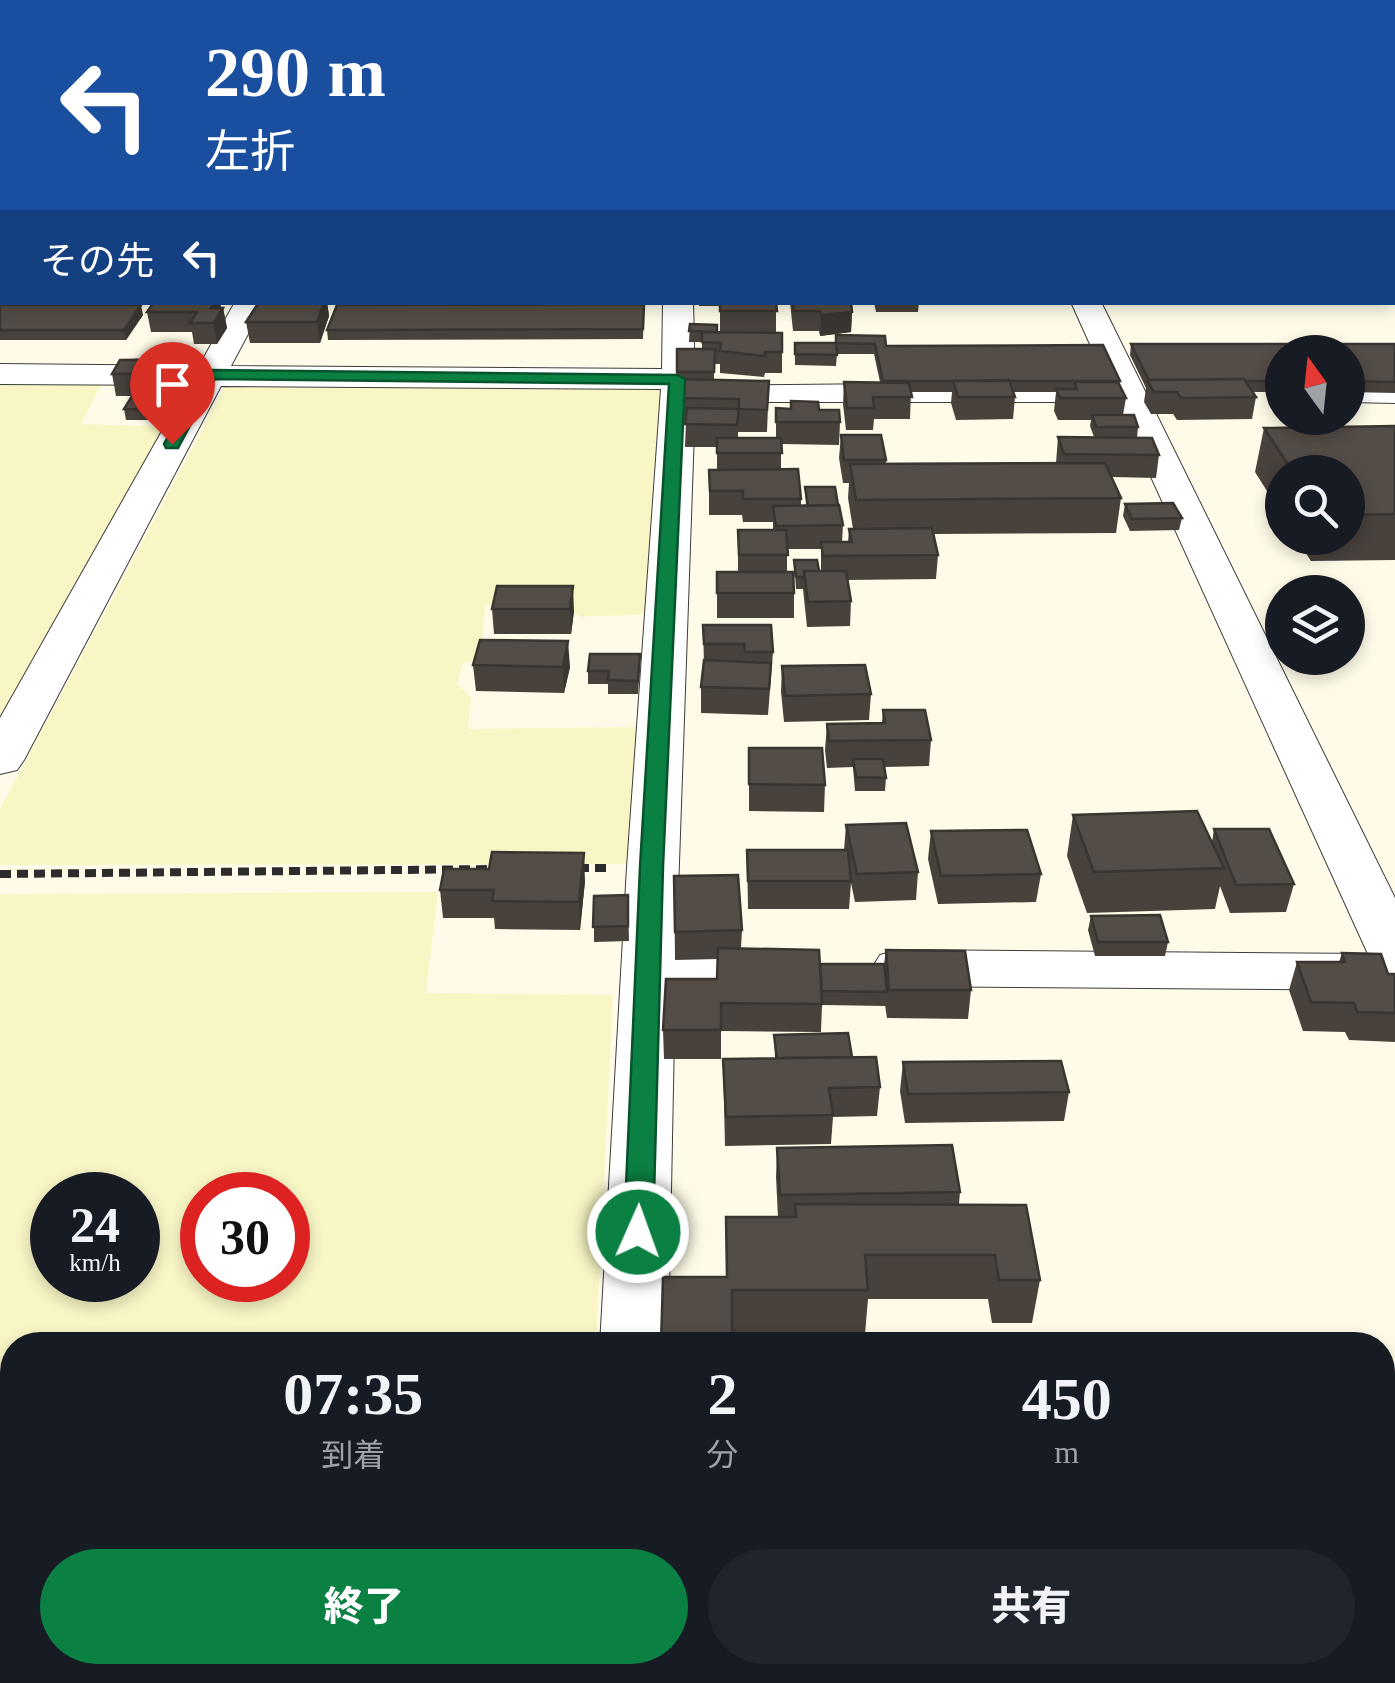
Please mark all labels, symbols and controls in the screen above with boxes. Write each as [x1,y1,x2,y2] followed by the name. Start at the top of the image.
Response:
[205,34,386,111] text: 290 m
[40,40,170,170] icon: left
[205,127,295,177] text: 左折
[174,230,229,285] icon: left
[40,240,154,282] text: その先
[1265,335,1365,435] north arrow
[1265,335,1365,675] map controls
[130,342,215,445] pin
[145,357,200,412] icon: arrive
[1265,455,1365,555] button: search
[1265,575,1365,675] button: layers
[180,1172,310,1302] speed limit sign: 30
[586,1180,690,1284] position arrow
[70,1197,120,1253] text: 24
[69,1249,121,1276] text: km/h
[283,1361,423,1427] text: 07:35
[707,1361,737,1427] text: 2
[1022,1366,1112,1432] text: 450
[1054,1434,1079,1470] text: m
[321,1437,385,1473] text: 到着
[706,1437,739,1473] text: 分
[40,1549,688,1664] button: 終了
[708,1549,1355,1664] button: 共有

